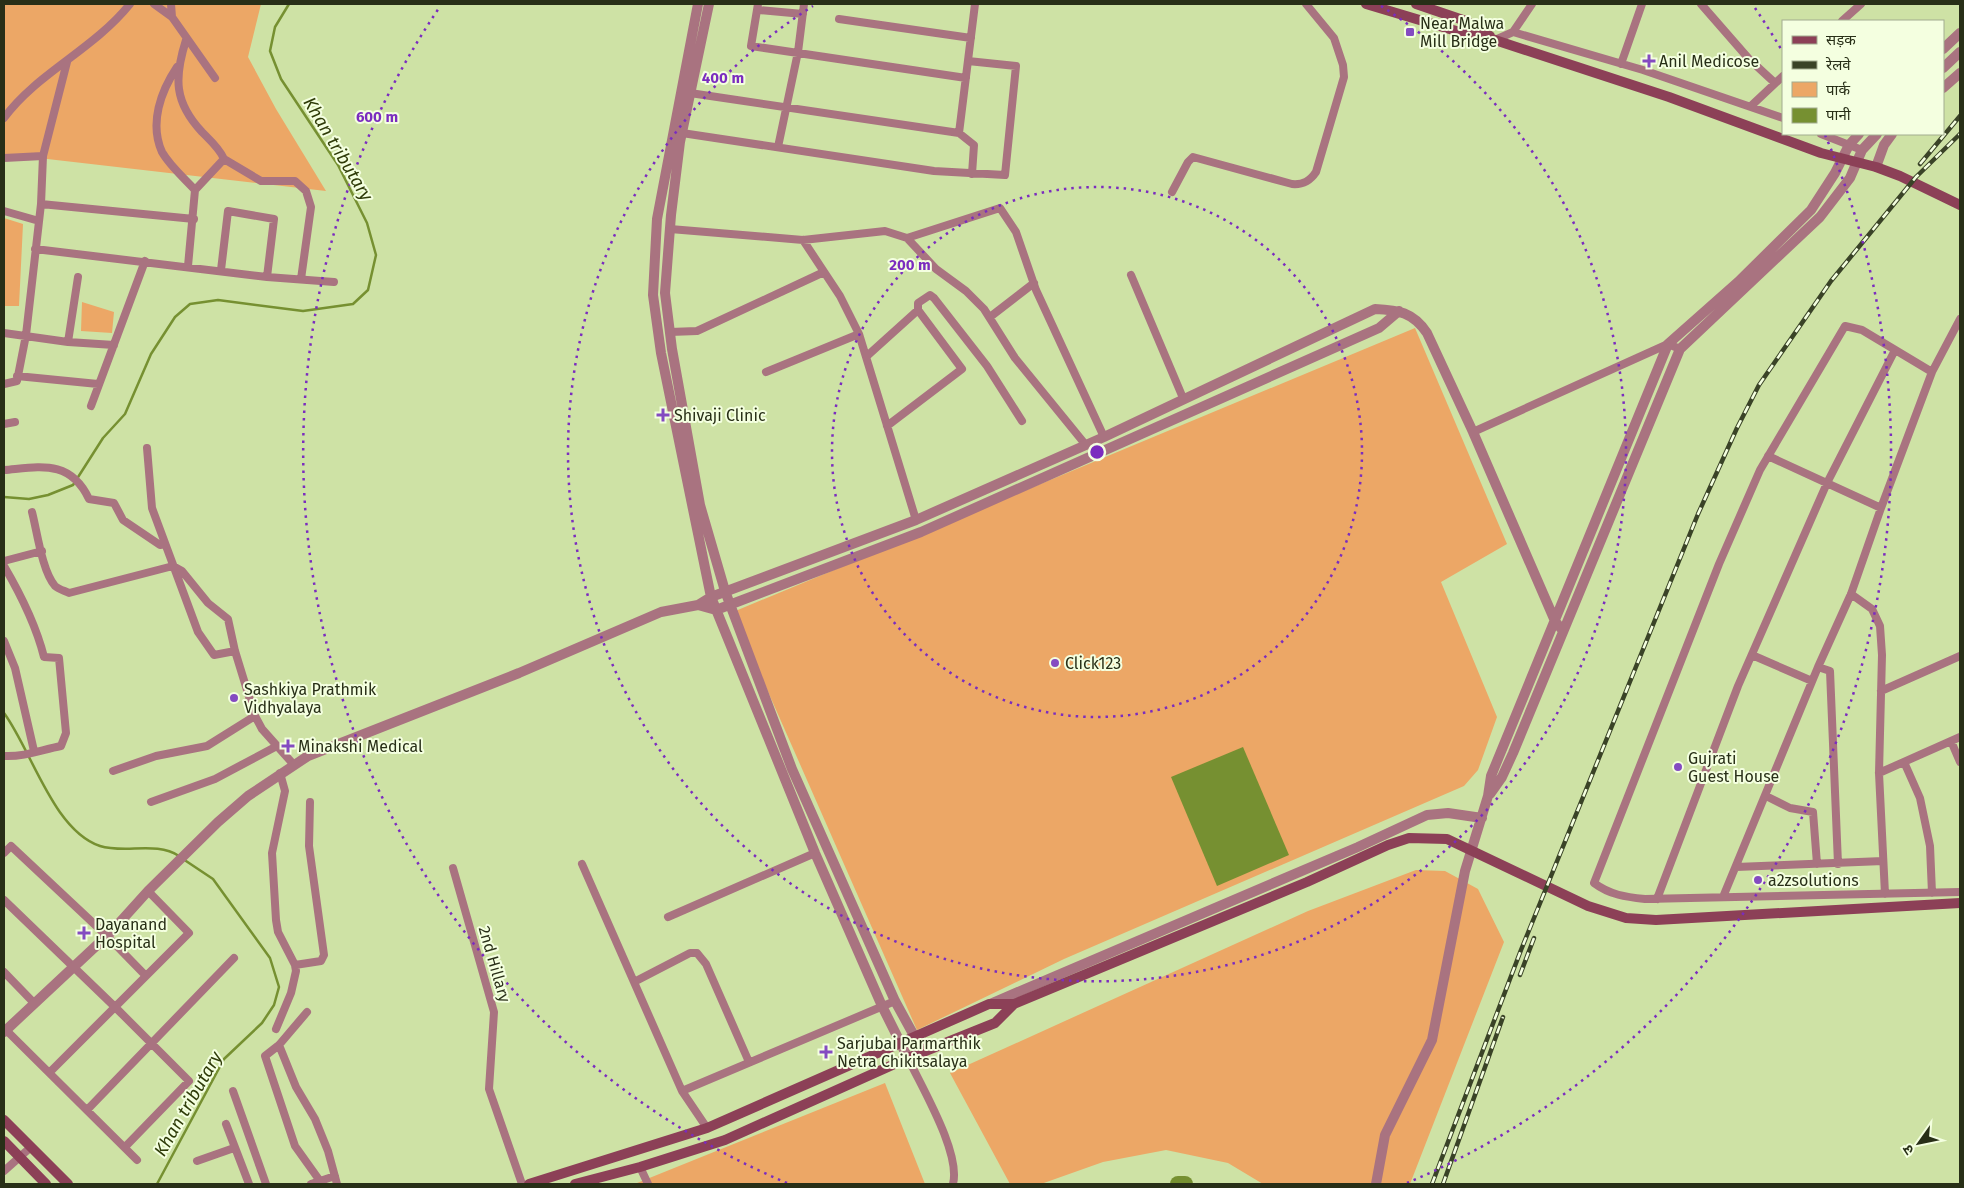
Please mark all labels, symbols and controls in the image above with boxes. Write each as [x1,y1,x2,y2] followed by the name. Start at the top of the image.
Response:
[1420,14,1504,51] place label: Near Malwa Mill Bridge
[1782,20,1944,135] legend
[1404,26,1416,38] marker: Near Malwa Mill Bridge
[1826,31,1856,49] text: सड़क
[1659,52,1759,71] place label: Anil Medicose
[1643,55,1655,67] marker: Anil Medicose
[1825,56,1851,74] text: रेलवे
[702,69,744,87] text: 400 m
[1826,81,1850,99] text: पार्क
[298,93,378,206] water label: Khan tributary
[1826,106,1852,124] text: पानी
[356,108,398,126] text: 600 m
[889,256,931,274] text: 200 m
[674,406,766,425] place label: Shivaji Clinic
[656,408,670,422] marker: Shivaji Clinic
[1088,443,1106,461] centre of rings
[1065,654,1121,673] place label: Click123
[1049,657,1061,669] marker: Click123
[244,680,377,717] place label: Sashkiya Prathmik Vidhyalaya
[228,692,240,704] marker: Sashkiya Prathmik Vidhyalaya
[298,737,423,756] place label: Minakshi Medical
[282,740,294,752] marker: Minakshi Medical
[1688,749,1779,786] place label: Gujrati Guest House
[1672,761,1684,773] marker: Gujrati Guest House
[1768,871,1859,890] place label: a2zsolutions
[1752,874,1764,886] marker: a2zsolutions
[95,915,167,952] place label: Dayanand Hospital
[475,924,515,1005] street label: 2nd Hillary
[77,926,91,940] marker: Dayanand Hospital
[837,1034,982,1071] place label: Sarjubai Parmarthik Netra Chikitsalaya
[819,1045,833,1059] marker: Sarjubai Parmarthik Netra Chikitsalaya
[149,1047,227,1160] water label: Khan tributary
[1894,1118,1944,1168] north arrow
[1899,1141,1918,1158] text: उ

